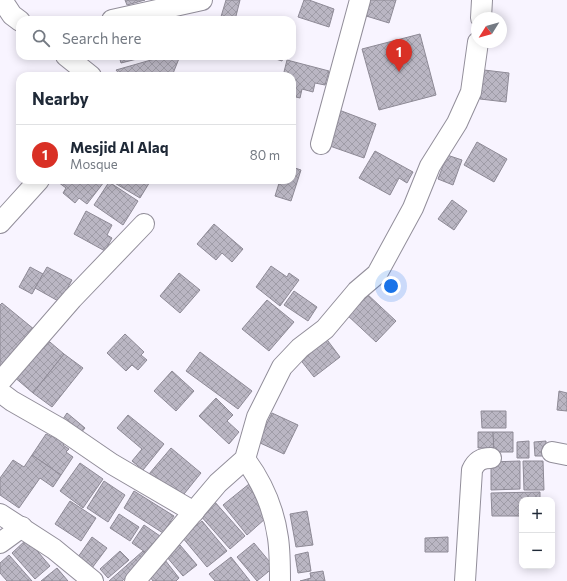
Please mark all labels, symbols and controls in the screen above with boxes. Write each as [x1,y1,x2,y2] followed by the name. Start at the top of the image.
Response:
[471,12,507,48] north arrow
[16,16,296,60] search box
[30,27,52,49] icon: search
[62,29,141,47] text: Search here
[386,39,412,72] pin: 1
[32,88,89,109] text: Nearby
[70,138,169,156] text: Mesjid Al Alaq
[42,147,48,163] text: 1
[250,147,280,163] text: 80 m
[70,156,118,172] text: Mosque
[381,276,401,296] your location
[519,497,555,569] map controls
[519,497,555,533] button: +
[519,533,555,569] button: −

